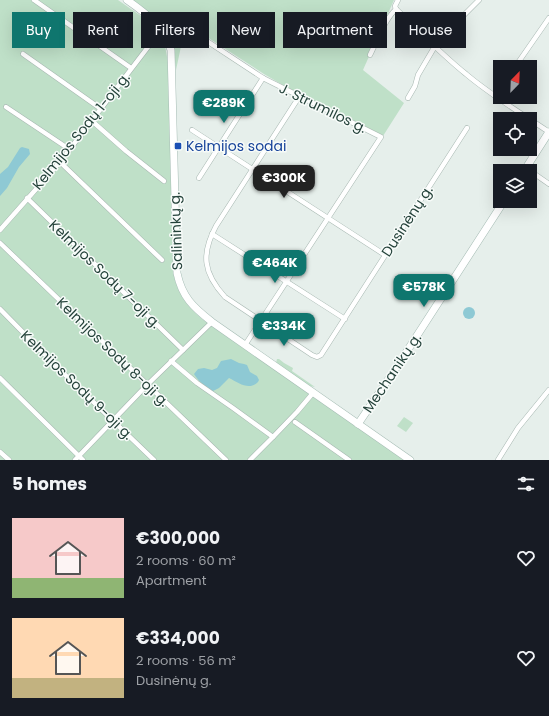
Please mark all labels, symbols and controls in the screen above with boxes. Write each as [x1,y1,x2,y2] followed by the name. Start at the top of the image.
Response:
[12,12,65,48] chip: Buy
[73,12,133,48] chip: Rent
[141,12,209,48] chip: Filters
[217,12,275,48] chip: New
[283,12,387,48] chip: Apartment
[395,12,466,48] chip: House
[493,60,537,104] north arrow
[493,60,537,208] map controls
[27,68,135,194] street label: Kelmijos Sodų 1-oji g.
[276,78,370,138] street label: J. Strumilos g.
[196,90,252,124] pin: €289K
[202,93,246,112] text: €289K
[493,112,537,156] button: locate
[186,136,287,156] place label: Kelmijos sodai
[173,141,183,151] marker: Kelmijos sodai
[493,164,537,208] button: layers
[256,165,312,199] pin: €300K
[262,168,306,187] text: €300K
[376,181,438,261] street label: Dusinėnų g.
[165,191,187,270] street label: Salininkų g.
[45,215,165,333] street label: Kelmijos Sodų 7-oji g.
[247,250,303,284] pin: €464K
[252,253,298,272] text: €464K
[396,274,452,308] pin: €578K
[402,277,446,296] text: €578K
[52,293,174,411] street label: Kelmijos Sodų 8-oji g.
[256,313,312,347] pin: €334K
[262,316,306,335] text: €334K
[16,326,138,444] street label: Kelmijos Sodų 9-oji g.
[358,329,426,417] street label: Mechanikų g.
[12,472,87,496] text: 5 homes
[515,473,537,495] icon: filters
[136,526,220,550] text: €300,000
[44,534,92,582] icon: home
[515,547,537,569] icon: heart
[136,551,236,570] text: 2 rooms · 60 m²
[136,571,206,590] text: Apartment
[136,626,220,650] text: €334,000
[44,634,92,682] icon: home
[515,647,537,669] icon: heart
[136,651,236,670] text: 2 rooms · 56 m²
[136,671,212,690] text: Dusinėnų g.

